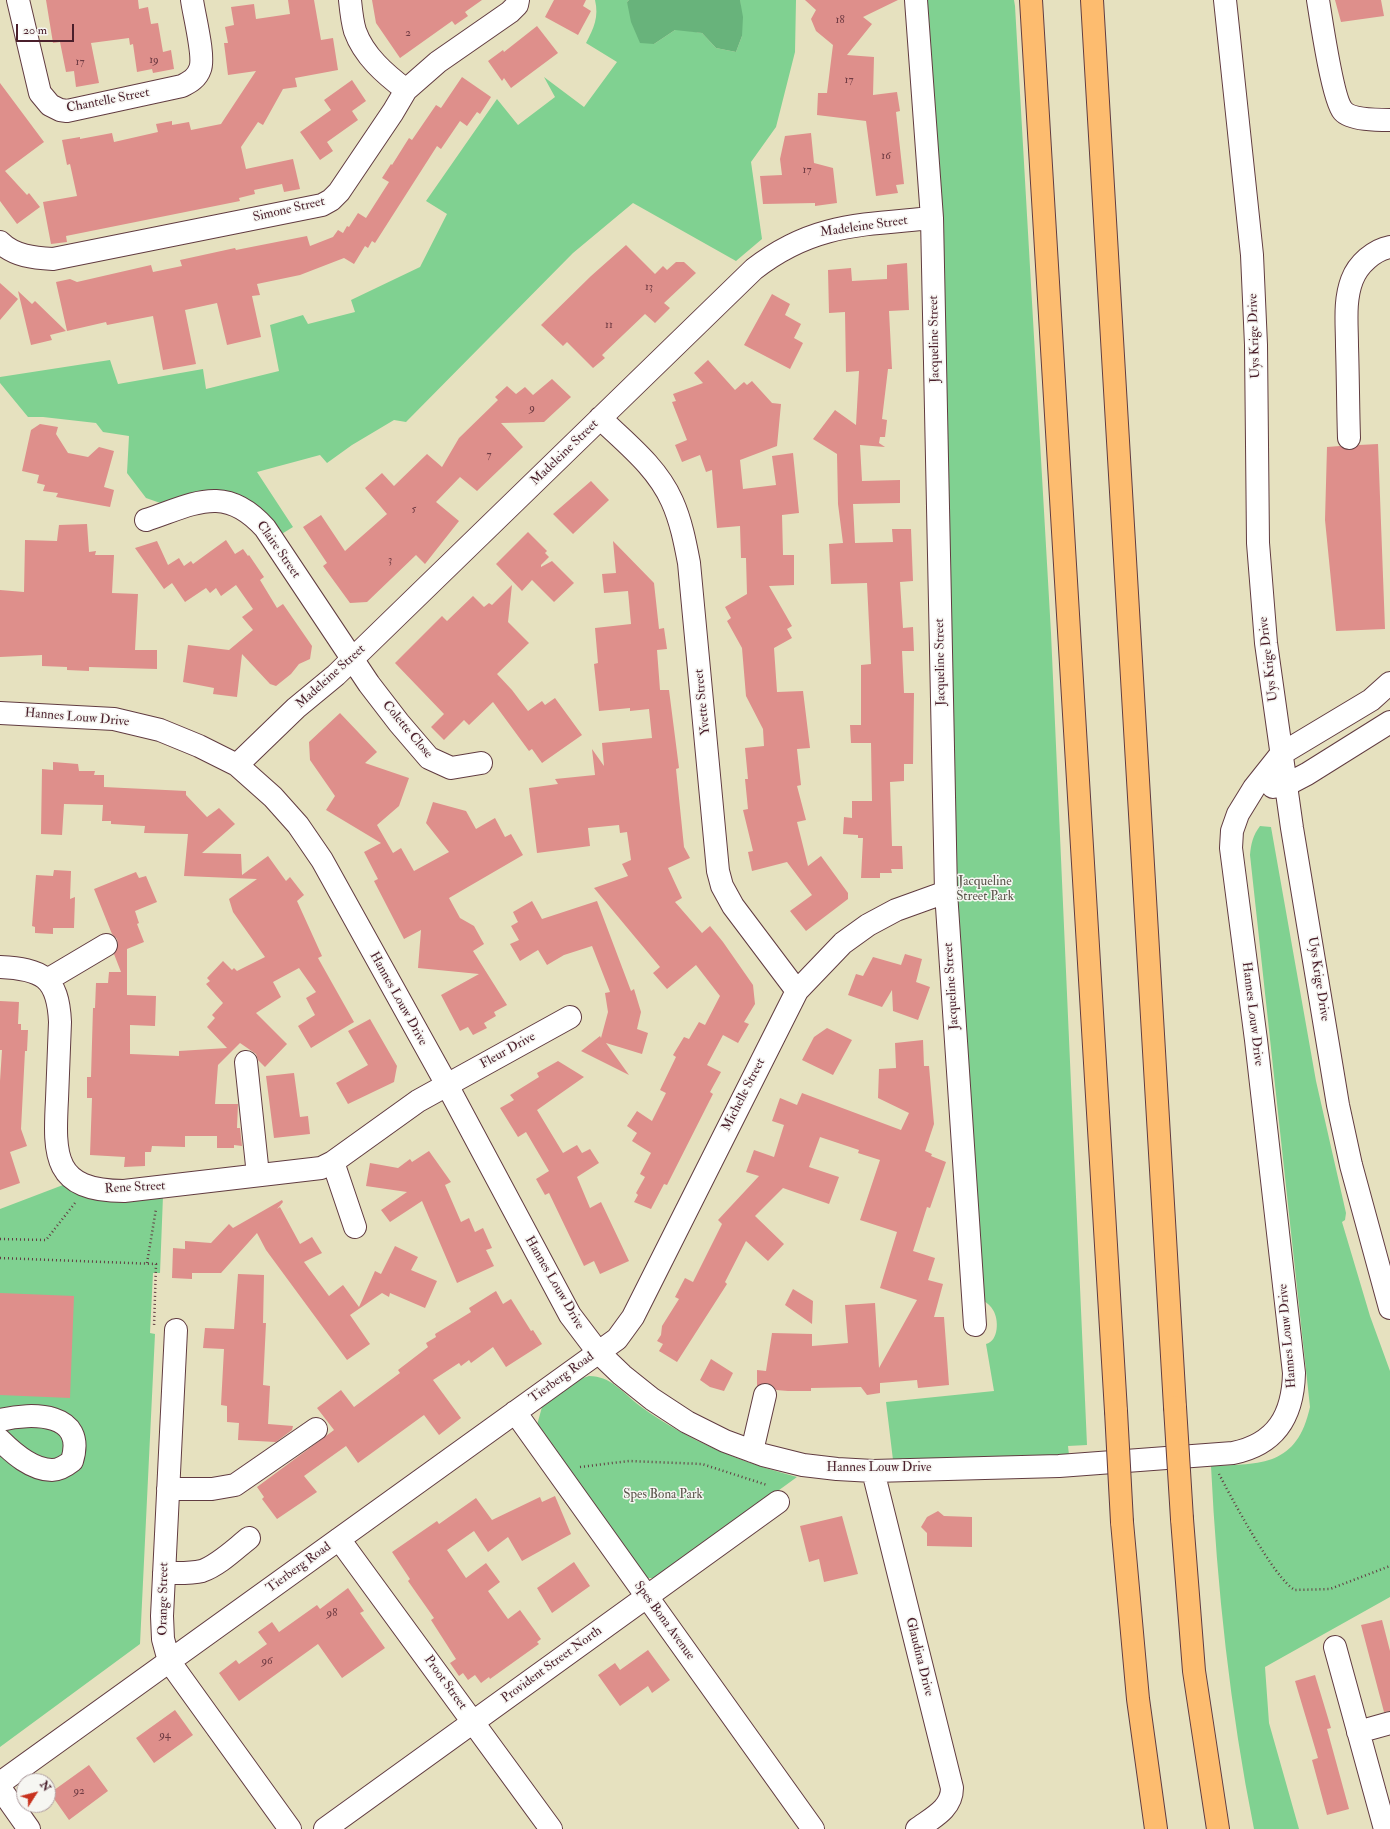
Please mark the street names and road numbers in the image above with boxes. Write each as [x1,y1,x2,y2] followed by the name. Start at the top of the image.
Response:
[65,85,151,117] street label: Chantelle Street
[252,194,326,226] street label: Simone Street
[819,213,909,241] street label: Madeleine Street
[1246,293,1264,379] street label: Uys Krige Drive
[926,295,944,383] street label: Jacqueline Street
[528,417,602,489] street label: Madeleine Street
[253,519,303,581] street label: Claire Street
[1256,616,1282,702] street label: Uys Krige Drive
[932,618,950,706] street label: Jacqueline Street
[293,642,369,712] street label: Madeleine Street
[692,668,714,736] street label: Yvette Street
[379,698,435,762] street label: Colette Close
[24,706,130,730] street label: Hannes Louw Drive
[1304,936,1332,1022] street label: Uys Krige Drive
[941,942,963,1030] street label: Jacqueline Street
[366,949,430,1049] street label: Hannes Louw Drive
[1238,961,1266,1067] street label: Hannes Louw Drive
[478,1029,538,1073] street label: Fleur Drive
[719,1056,769,1134] street label: Michelle Street
[104,1179,166,1197] street label: Rene Street
[521,1234,587,1332] street label: Hannes Louw Drive
[1276,1283,1300,1389] street label: Hannes Louw Drive
[527,1349,597,1407] street label: Tierberg Road
[827,1460,931,1476] street label: Hannes Louw Drive
[264,1539,334,1597] street label: Tierberg Road
[156,1562,172,1636] street label: Orange Street
[630,1579,698,1663] street label: Spes Bona Avenue
[902,1616,936,1698] street label: Glaudina Drive
[499,1623,605,1707] street label: Provident Street North
[420,1653,470,1713] street label: Proot Street

